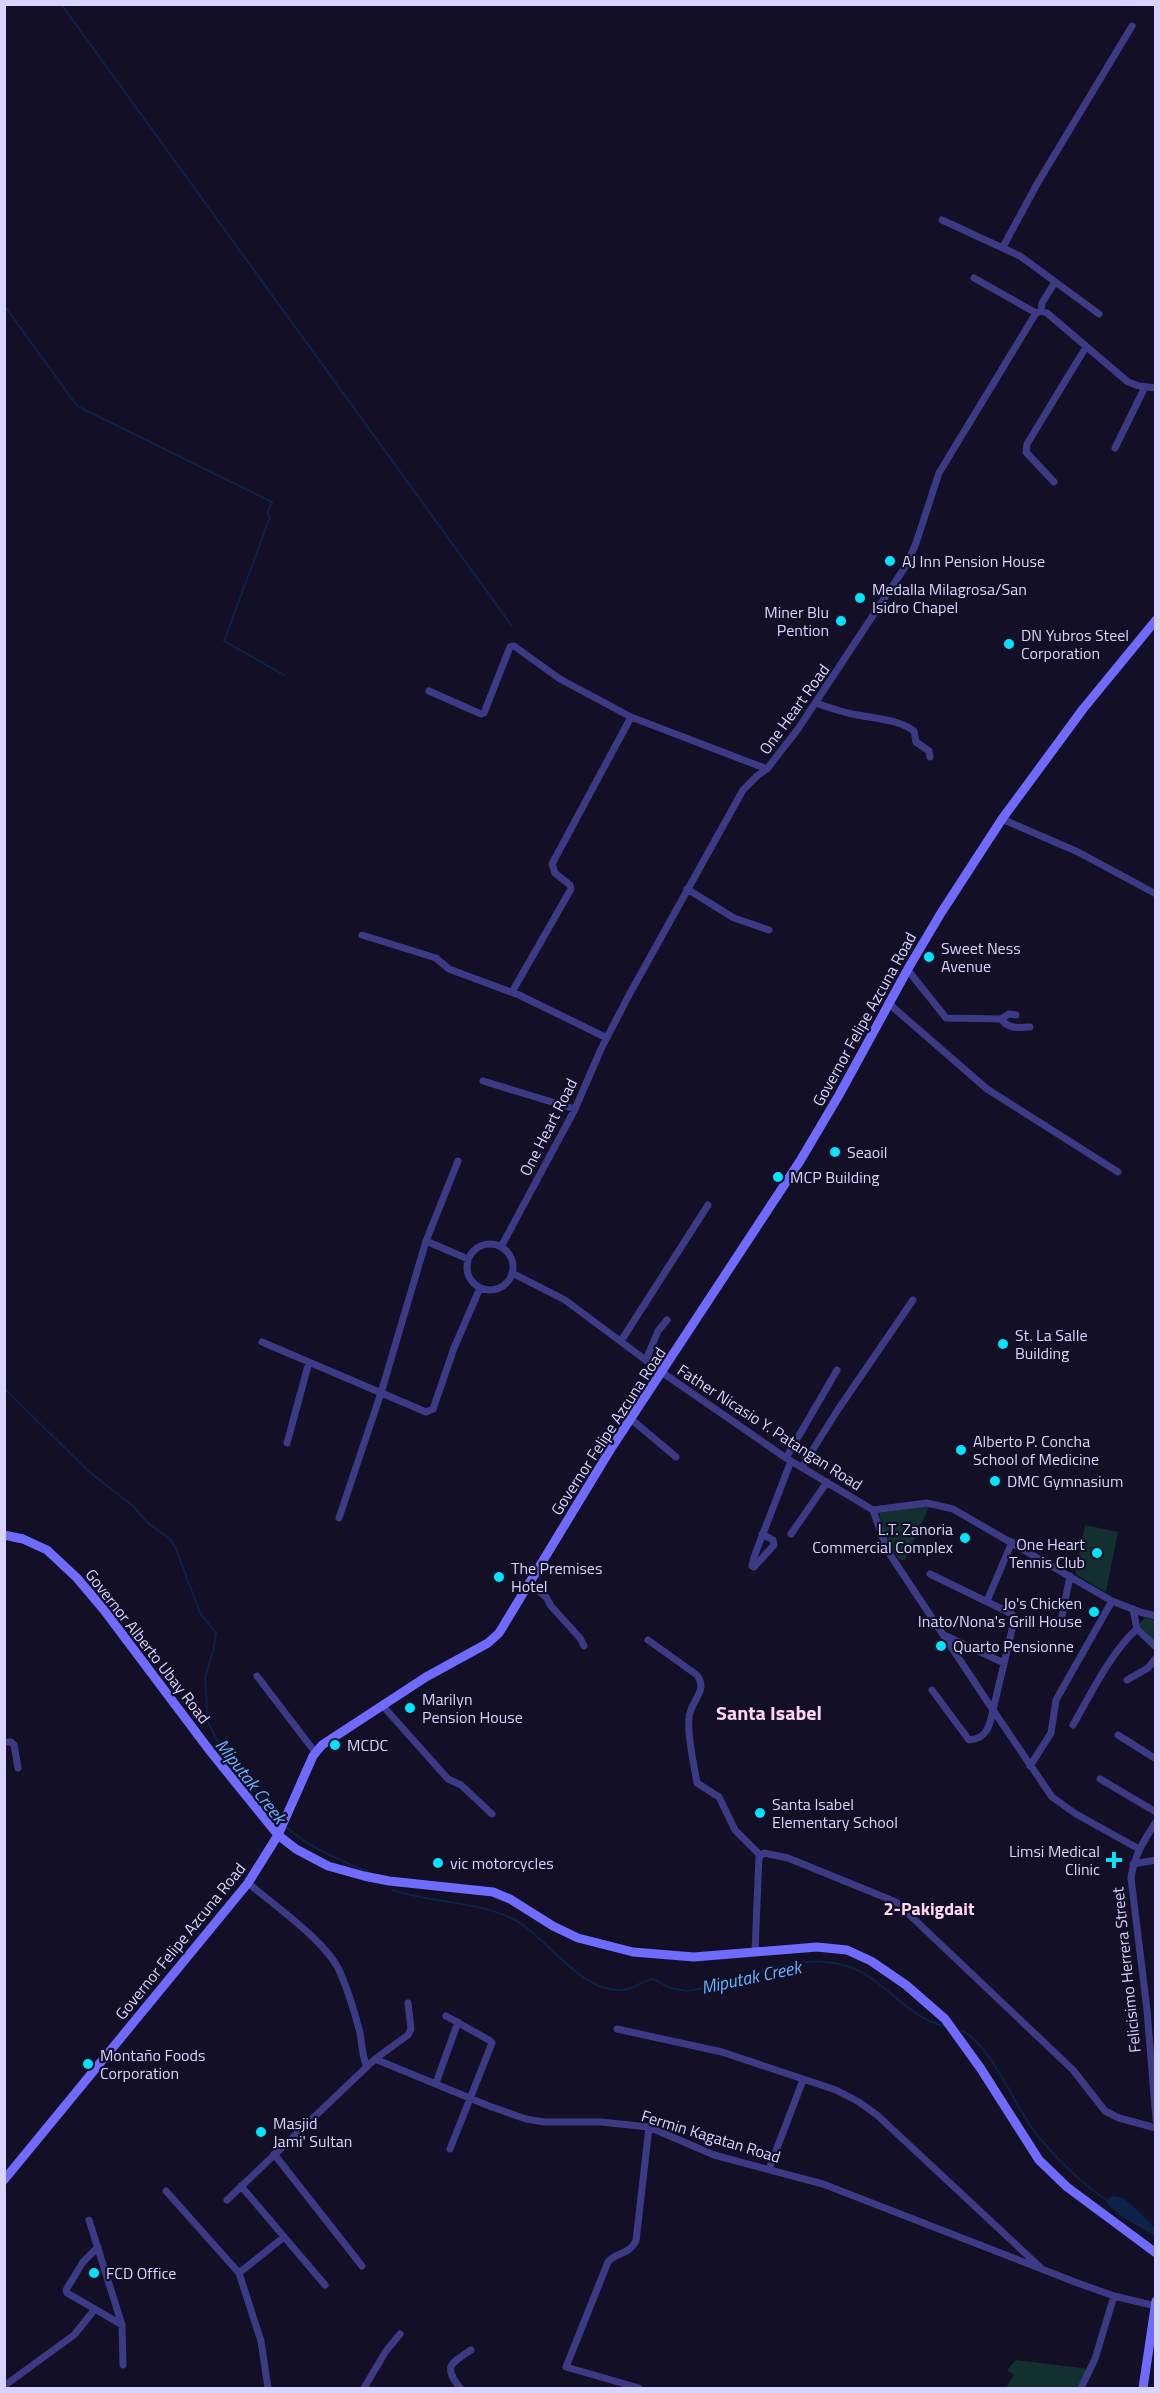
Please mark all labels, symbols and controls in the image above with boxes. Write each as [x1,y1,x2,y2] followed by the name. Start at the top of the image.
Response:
[902,549,1045,573] place label: AJ Inn Pension House
[883,554,897,568] marker: AJ Inn Pension House
[872,577,1027,619] place label: Medalla Milagrosa/San Isidro Chapel
[853,591,867,605] marker: Medalla Milagrosa/San Isidro Chapel
[764,600,829,642] place label: Miner Blu Pention
[834,614,848,628] marker: Miner Blu Pention
[1021,623,1129,665] place label: DN Yubros Steel Corporation
[1002,637,1016,651] marker: DN Yubros Steel Corporation
[753,659,835,759] street label: One Heart Road
[806,928,922,1110] street label: Governor Felipe Azcuna Road
[941,936,1021,978] place label: Sweet Ness Avenue
[922,950,936,964] marker: Sweet Ness Avenue
[513,1074,583,1180] street label: One Heart Road
[847,1140,887,1164] place label: Seaoil
[828,1145,842,1159] marker: Seaoil
[790,1165,880,1189] place label: MCP Building
[771,1170,785,1184] marker: MCP Building
[1015,1323,1087,1365] place label: St. La Salle Building
[996,1337,1010,1351] marker: St. La Salle Building
[545,1342,671,1520] street label: Governor Felipe Azcuna Road
[673,1358,867,1496] street label: Father Nicasio Y. Patangan Road
[973,1429,1099,1471] place label: Alberto P. Concha School of Medicine
[954,1443,968,1457] marker: Alberto P. Concha School of Medicine
[1007,1469,1123,1493] place label: DMC Gymnasium
[988,1474,1002,1488] marker: DMC Gymnasium
[812,1517,953,1559] place label: L.T. Zanoria Commercial Complex
[958,1531,972,1545] marker: L.T. Zanoria Commercial Complex
[1009,1532,1085,1574] place label: One Heart Tennis Club
[1090,1546,1104,1560] marker: One Heart Tennis Club
[511,1556,602,1598] place label: The Premises Hotel
[80,1563,216,1729] street label: Governor Alberto Ubay Road
[492,1570,506,1584] marker: The Premises Hotel
[918,1591,1082,1633] place label: Jo's Chicken Inato/Nona's Grill House
[1087,1605,1101,1619] marker: Jo's Chicken Inato/Nona's Grill House
[953,1634,1074,1658] place label: Quarto Pensionne
[934,1639,948,1653] marker: Quarto Pensionne
[422,1687,523,1729] place label: Marilyn Pension House
[716,1697,822,1728] district label: Santa Isabel
[403,1701,417,1715] marker: Marilyn Pension House
[209,1733,294,1831] water label: Miputak Creek
[347,1733,388,1757] place label: MCDC
[328,1738,342,1752] marker: MCDC
[772,1792,898,1834] place label: Santa Isabel Elementary School
[753,1806,767,1820] marker: Santa Isabel Elementary School
[1009,1839,1100,1881] place label: Limsi Medical Clinic
[450,1851,554,1875] place label: vic motorcycles
[1105,1851,1123,1869] marker: Limsi Medical Clinic
[431,1856,445,1870] marker: vic motorcycles
[109,1857,251,2025] street label: Governor Felipe Azcuna Road
[1105,1886,1147,2054] street label: Felicisimo Herrera Street
[884,1895,975,1922] district label: 2-Pakigdait
[699,1953,805,2001] water label: Miputak Creek
[100,2043,205,2085] place label: Montaño Foods Corporation
[81,2057,95,2071] marker: Montaño Foods Corporation
[638,2103,784,2169] street label: Fermin Kagatan Road
[273,2111,352,2153] place label: Masjid Jami' Sultan
[254,2125,268,2139] marker: Masjid Jami' Sultan
[106,2261,176,2285] place label: FCD Office
[87,2266,101,2280] marker: FCD Office

